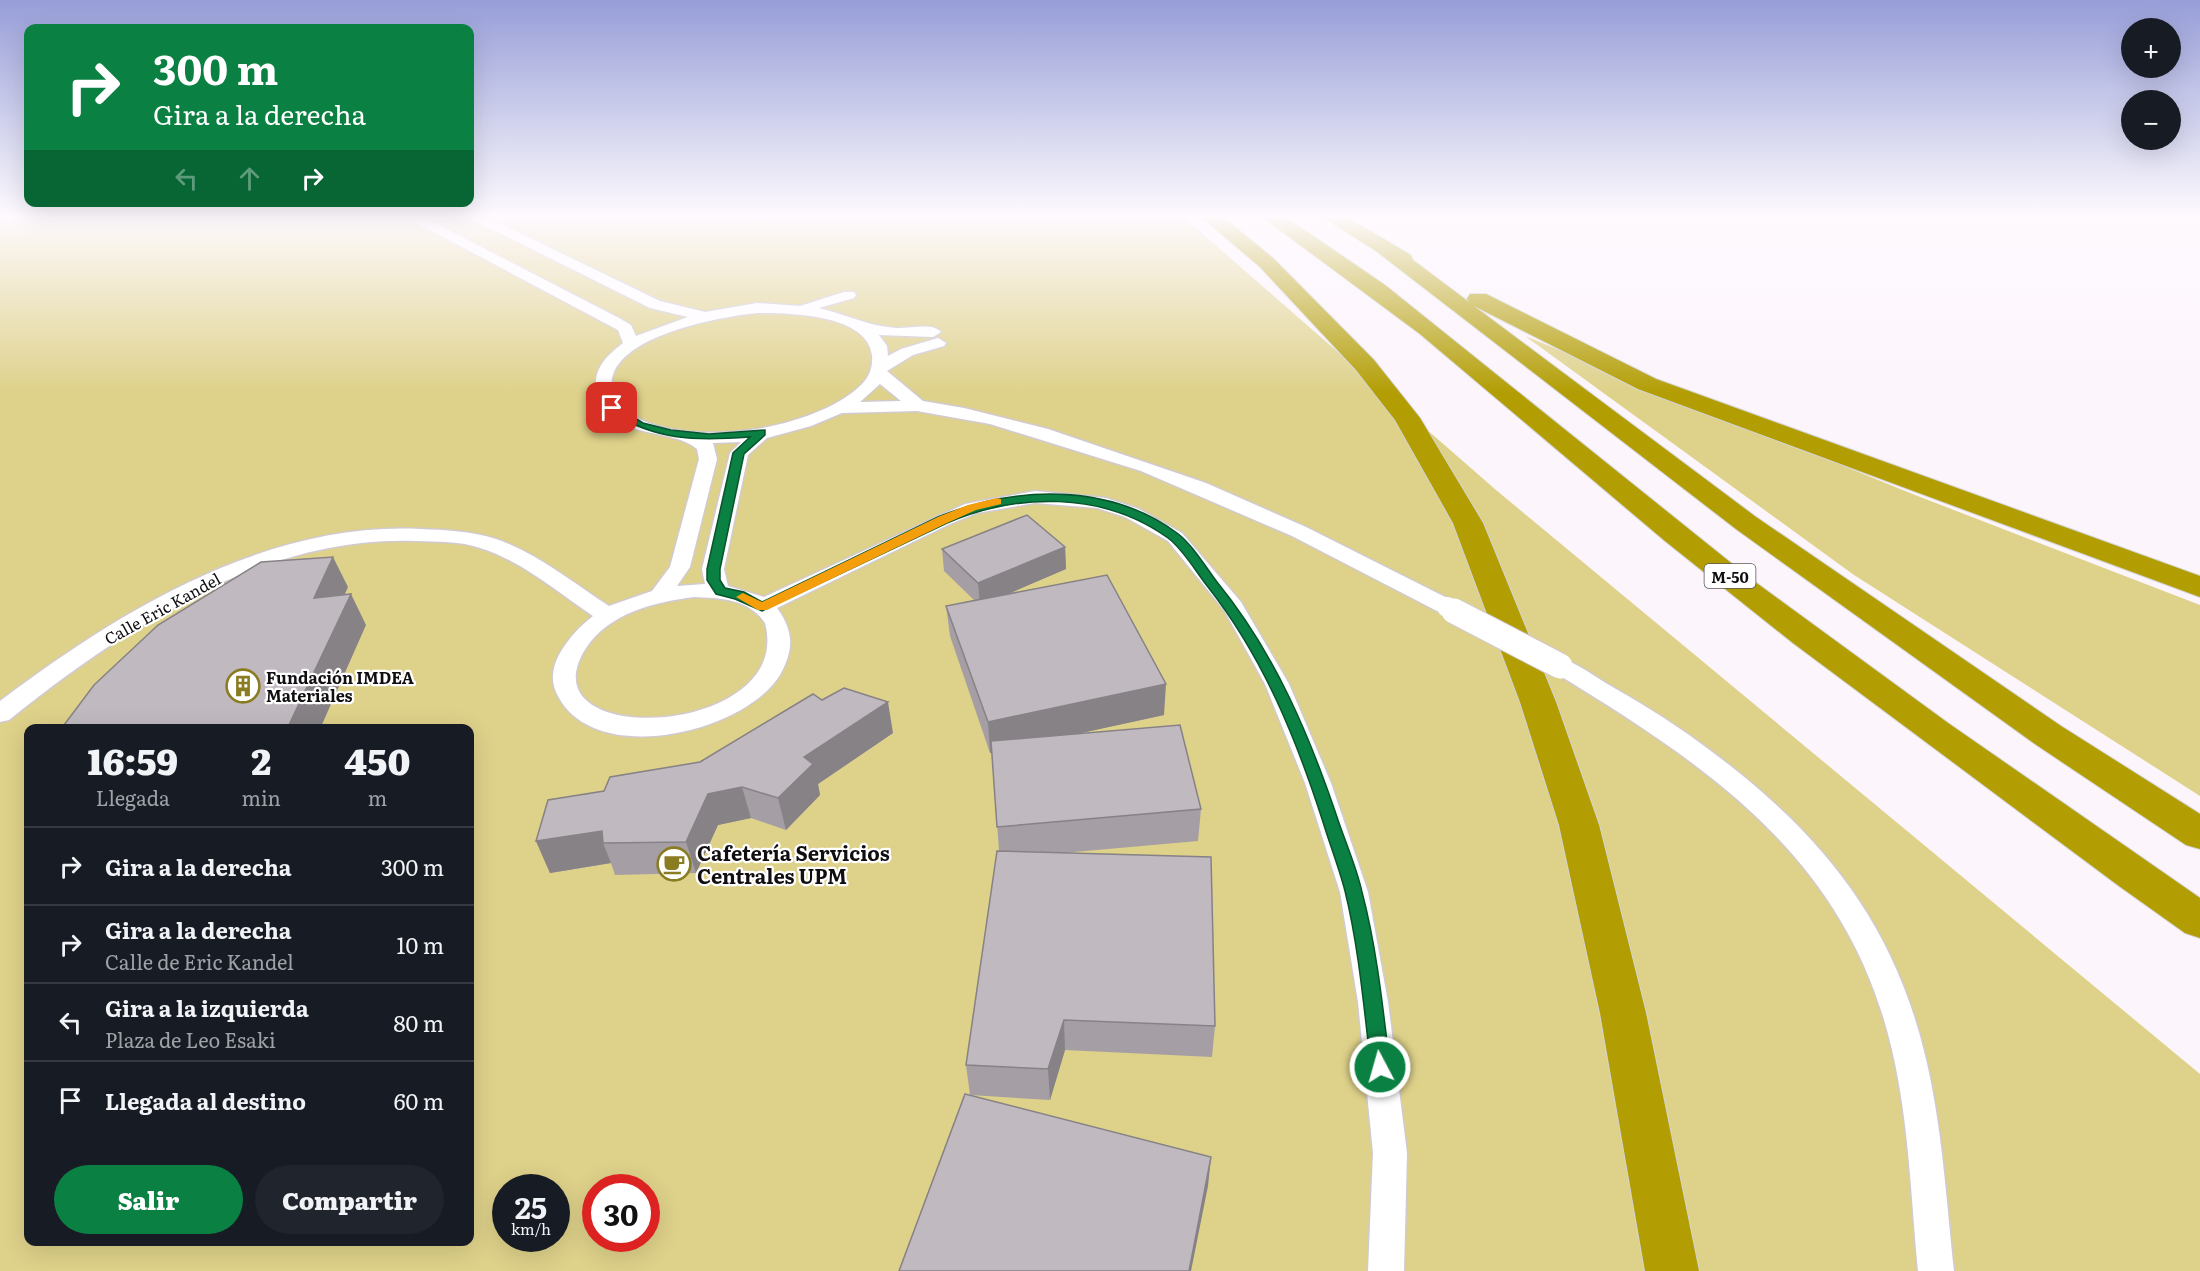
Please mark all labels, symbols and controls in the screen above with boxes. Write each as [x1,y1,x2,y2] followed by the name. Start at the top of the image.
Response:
[2121,18,2181,150] map controls
[2121,18,2181,78] button: +
[153,36,278,98] text: 300 m
[54,48,132,126] icon: right
[2121,90,2181,150] button: −
[153,93,366,133] text: Gira a la derecha
[170,162,203,195] icon: left
[233,162,266,195] icon: ahead
[296,162,329,195] icon: right
[586,382,637,433] pin
[595,391,628,424] icon: arrive
[1704,564,1756,588] road number: M-50
[99,566,225,650] street label: Calle Eric Kandel
[266,665,414,707] place label: Fundación IMDEA Materiales
[225,668,261,704] building icon: Fundación IMDEA Materiales
[88,733,178,786] text: 16:59
[251,733,271,786] text: 2
[344,733,410,786] text: 450
[96,782,170,812] text: Llegada
[242,782,281,812] text: min
[368,782,387,812] text: m
[697,837,890,890] place label: Cafetería Servicios Centrales UPM
[656,846,692,882] cafe icon: Cafetería Servicios Centrales UPM
[54,850,87,883] icon: right
[105,850,292,883] text: Gira a la derecha
[381,850,444,883] text: 300 m
[105,913,292,946] text: Gira a la derecha
[54,928,87,961] icon: right
[397,928,444,961] text: 10 m
[105,946,294,976] text: Calle de Eric Kandel
[105,991,309,1024] text: Gira a la izquierda
[54,1006,87,1039] icon: left
[393,1006,444,1039] text: 80 m
[105,1024,276,1054] text: Plaza de Leo Esaki
[1348,1035,1412,1099] position arrow
[54,1084,87,1117] icon: arrive
[105,1084,306,1117] text: Llegada al destino
[394,1084,444,1117] text: 60 m
[54,1165,243,1234] button: Salir
[255,1165,444,1234] button: Compartir
[582,1174,660,1252] speed limit sign: 30
[515,1184,547,1228] text: 25
[511,1217,551,1240] text: km/h

